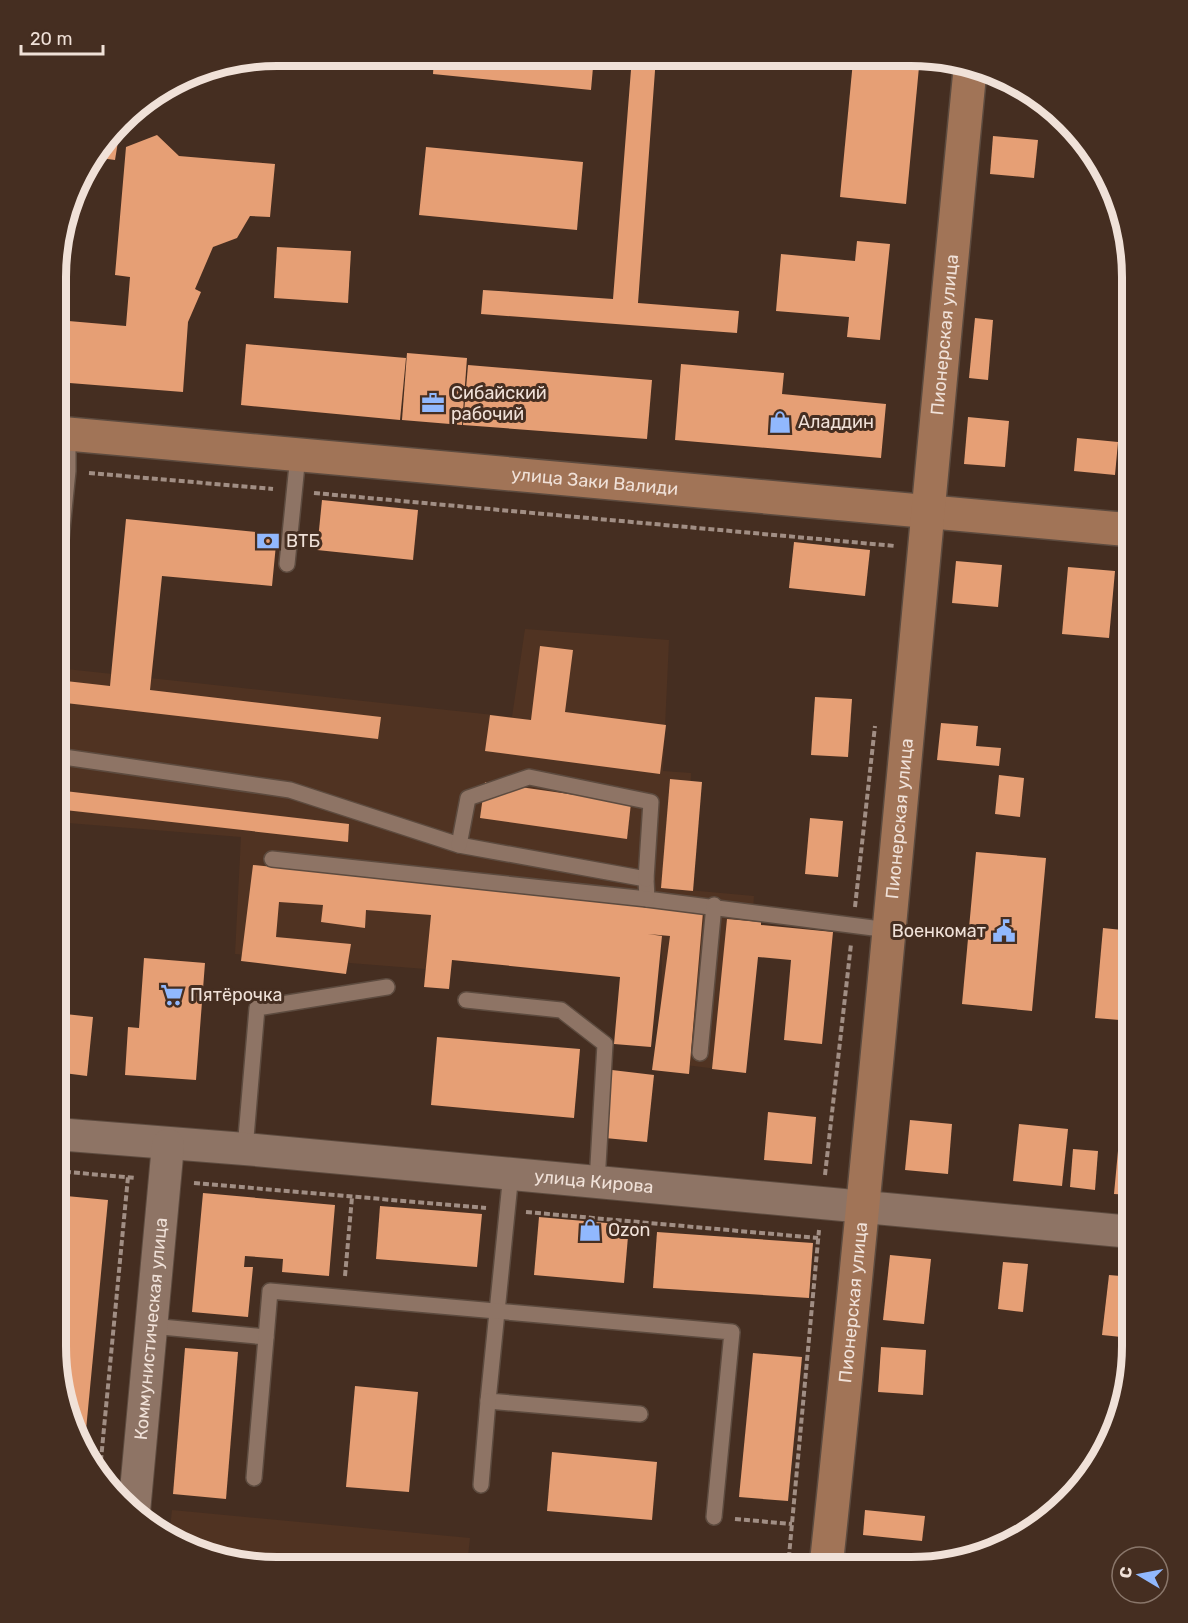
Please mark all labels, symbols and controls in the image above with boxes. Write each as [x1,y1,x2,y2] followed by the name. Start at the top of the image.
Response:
[21,18,104,56] scale bar
[30,28,72,50] text: 20 m
[926,253,963,416] street label: Пионерская улица
[451,382,547,425] place label: Сибайский рабочий
[420,390,446,416] office icon: Сибайский рабочий
[767,409,793,435] shop icon: Аладдин
[798,411,874,433] place label: Аладдин
[510,463,679,500] street label: улица Заки Валиди
[255,528,281,554] bank icon: ВТБ
[286,530,320,552] place label: ВТБ
[881,737,918,900] street label: Пионерская улица
[991,918,1017,944] public building icon: Военкомат
[892,920,986,942] place label: Военкомат
[159,982,185,1008] supermarket icon: Пятёрочка
[190,984,283,1006] place label: Пятёрочка
[533,1165,655,1198] street label: улица Кирова
[130,1217,172,1441] street label: Коммунистическая улица
[577,1217,603,1243] shop icon: Ozon
[608,1219,650,1241] place label: Ozon
[834,1221,872,1384] street label: Пионерская улица
[1110,1545,1170,1605] north arrow
[1115,1565,1136,1580] text: С

